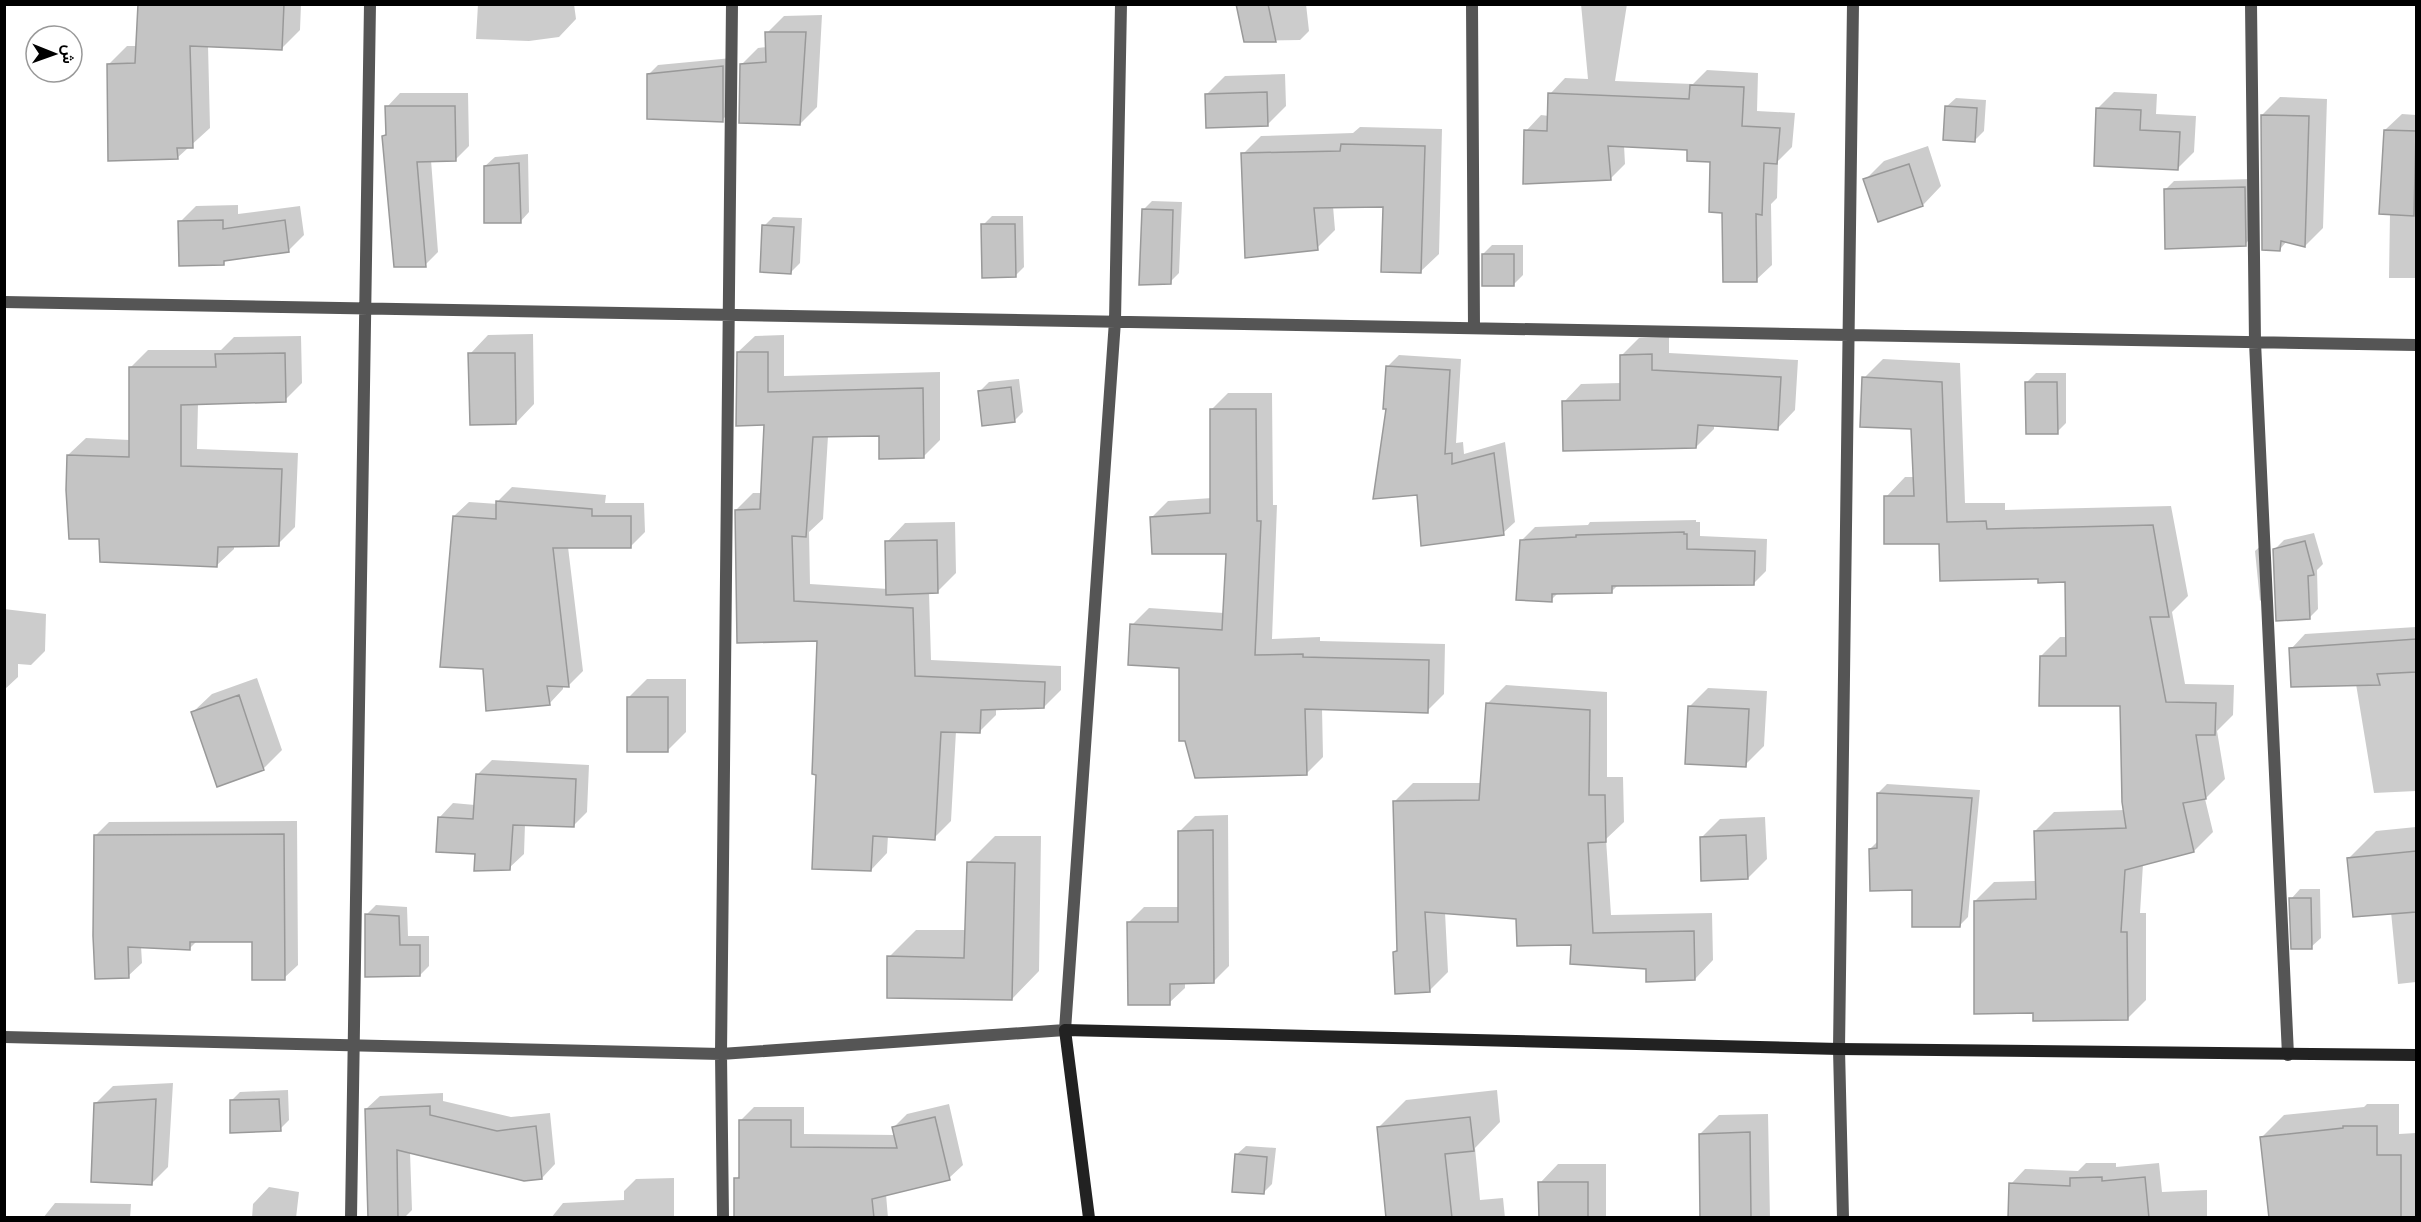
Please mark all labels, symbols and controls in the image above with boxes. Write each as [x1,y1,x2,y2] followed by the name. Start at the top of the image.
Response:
[24,24,84,84] north arrow
[58,44,78,64] text: ش

